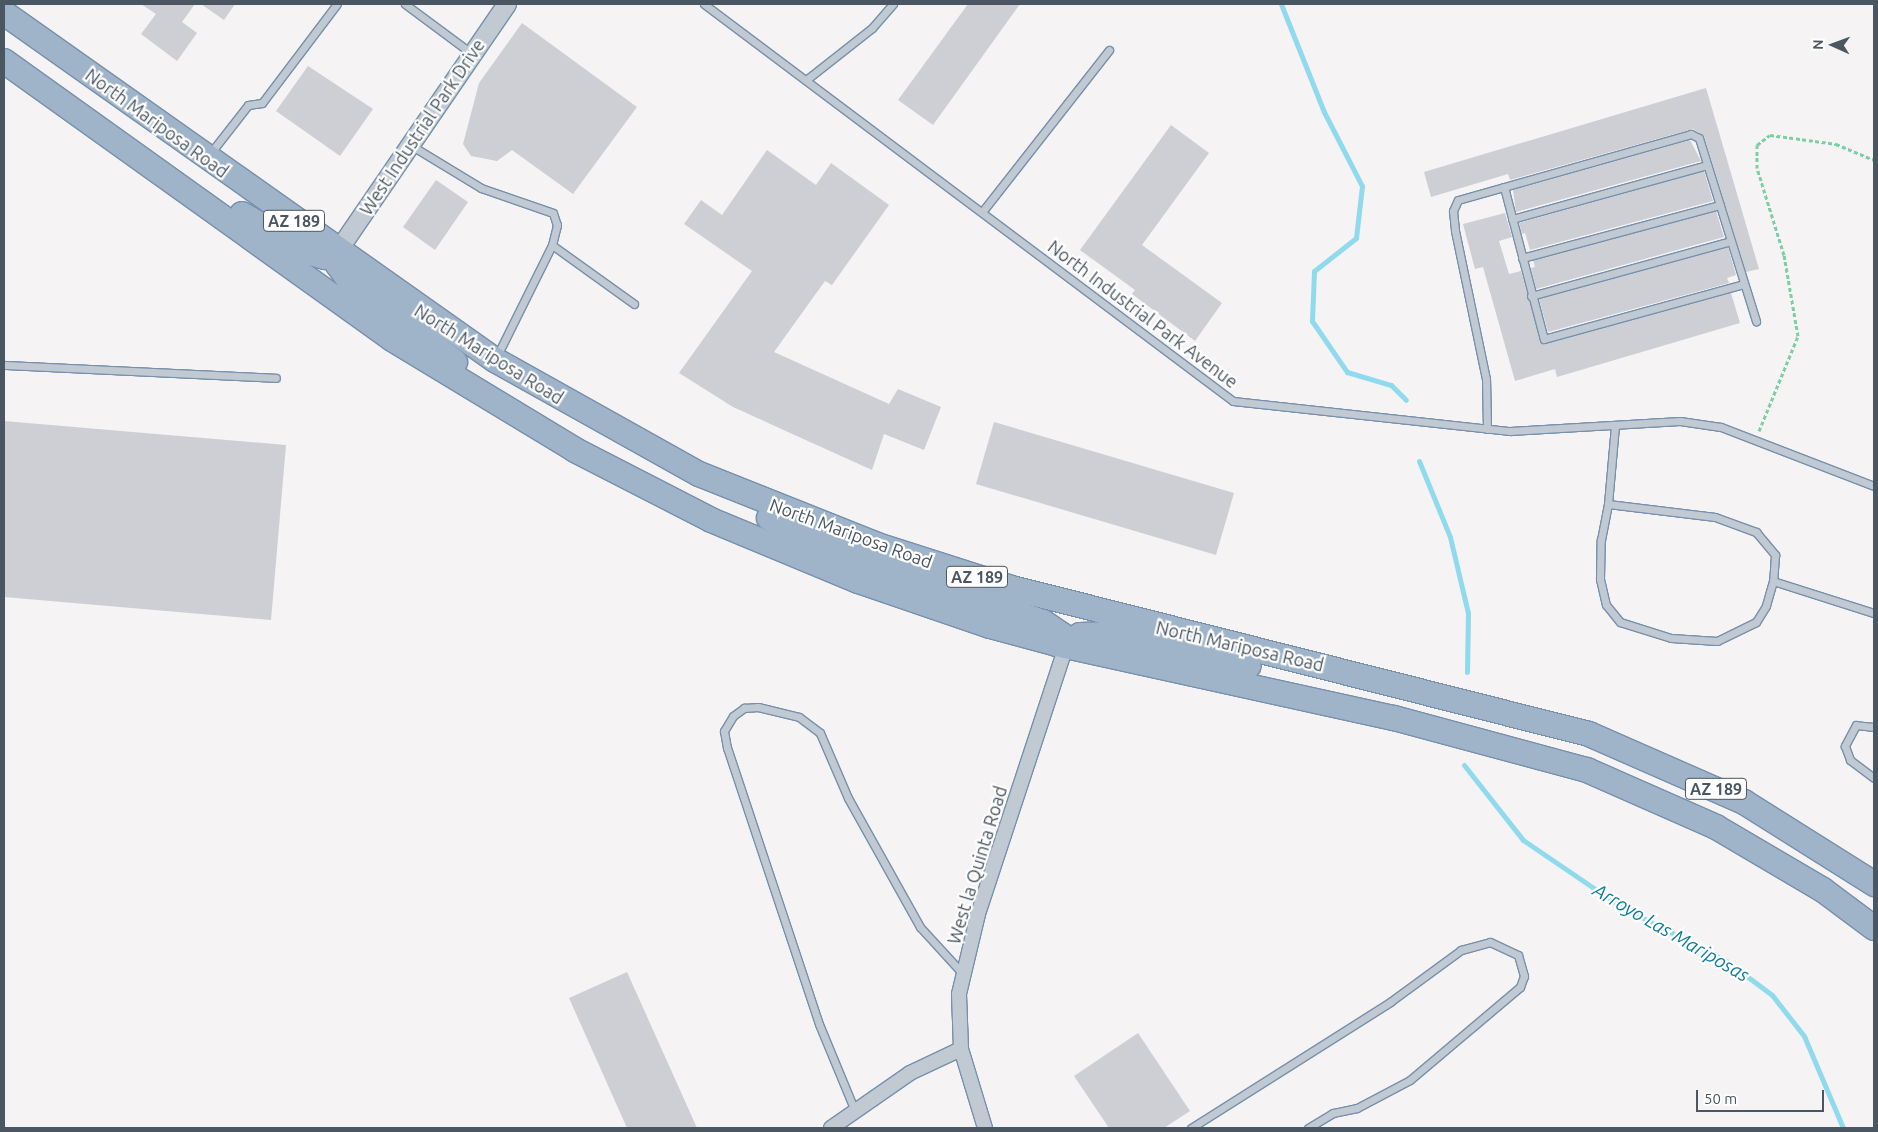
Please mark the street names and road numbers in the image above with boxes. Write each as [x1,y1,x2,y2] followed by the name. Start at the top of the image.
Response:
[355,35,489,219] street label: West Industrial Park Drive
[81,64,233,182] street label: North Mariposa Road
[263,208,325,235] road number: AZ 189
[1044,236,1242,392] street label: North Industrial Park Avenue
[411,299,567,409] street label: North Mariposa Road
[767,494,935,572] street label: North Mariposa Road
[946,564,1008,590] road number: AZ 189
[1154,616,1326,676] street label: North Mariposa Road
[1685,776,1747,802] road number: AZ 189
[943,783,1011,947] street label: West la Quinta Road

